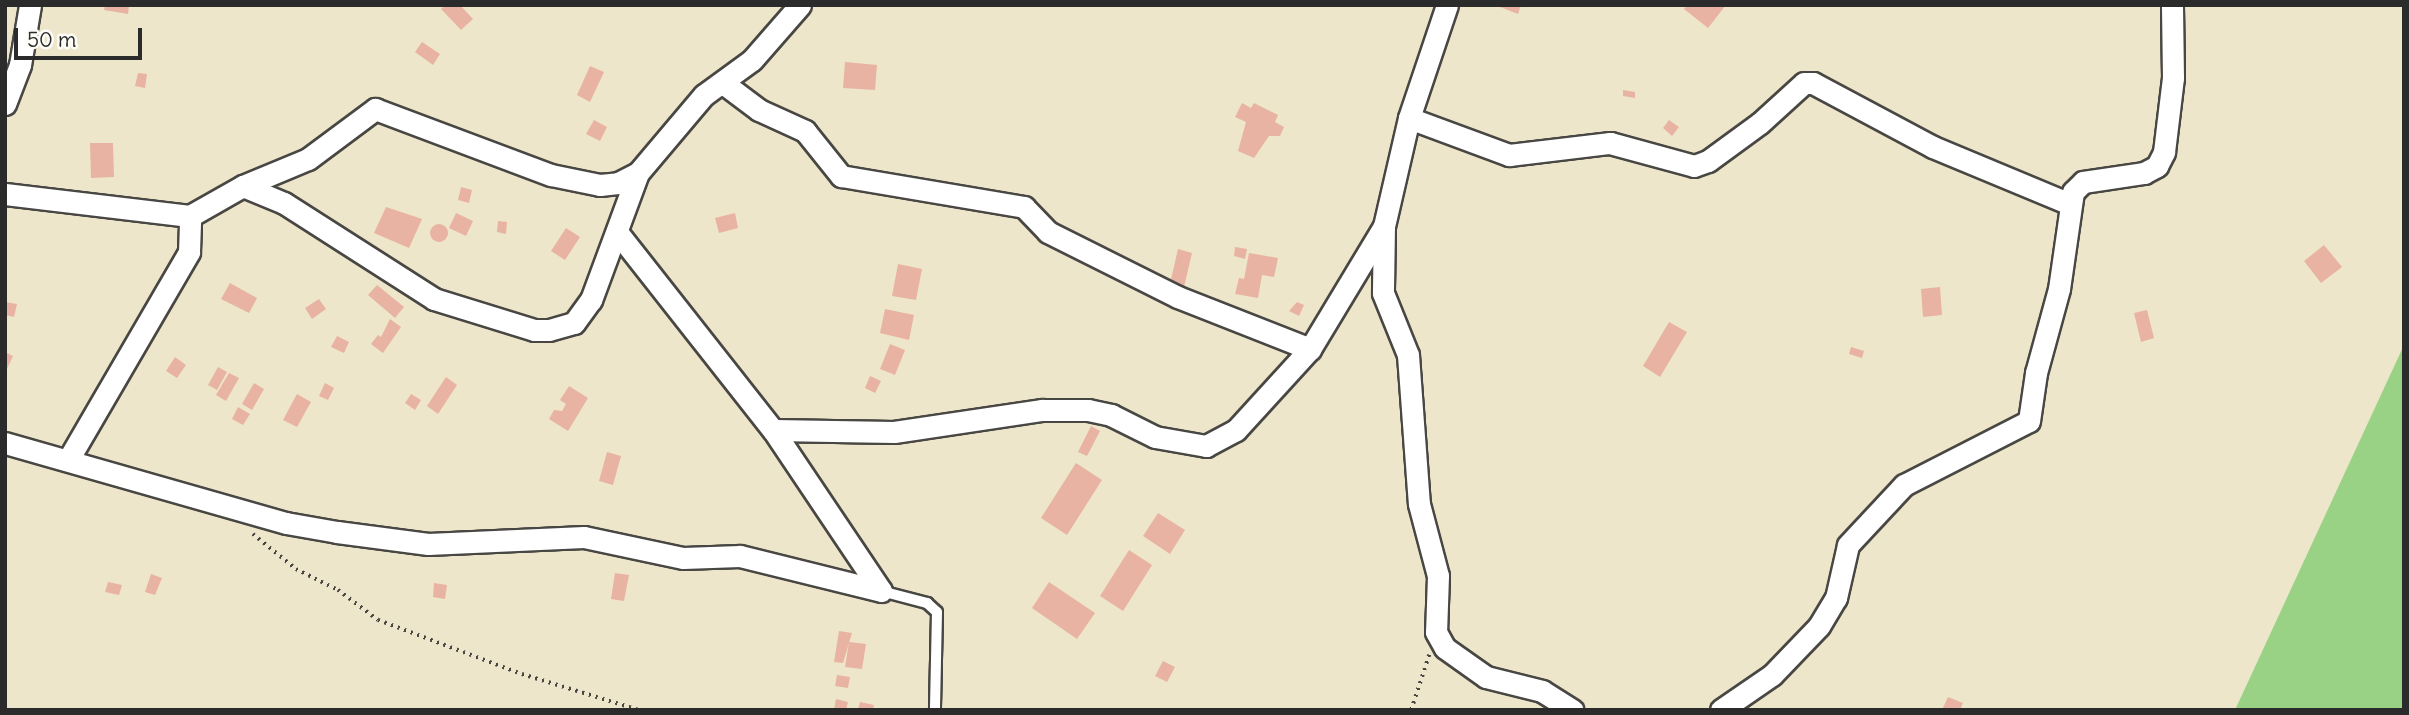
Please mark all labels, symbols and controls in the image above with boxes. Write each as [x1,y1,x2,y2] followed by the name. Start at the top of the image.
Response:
[18,14,145,58] scale bar
[27,26,76,53] text: 50 m

